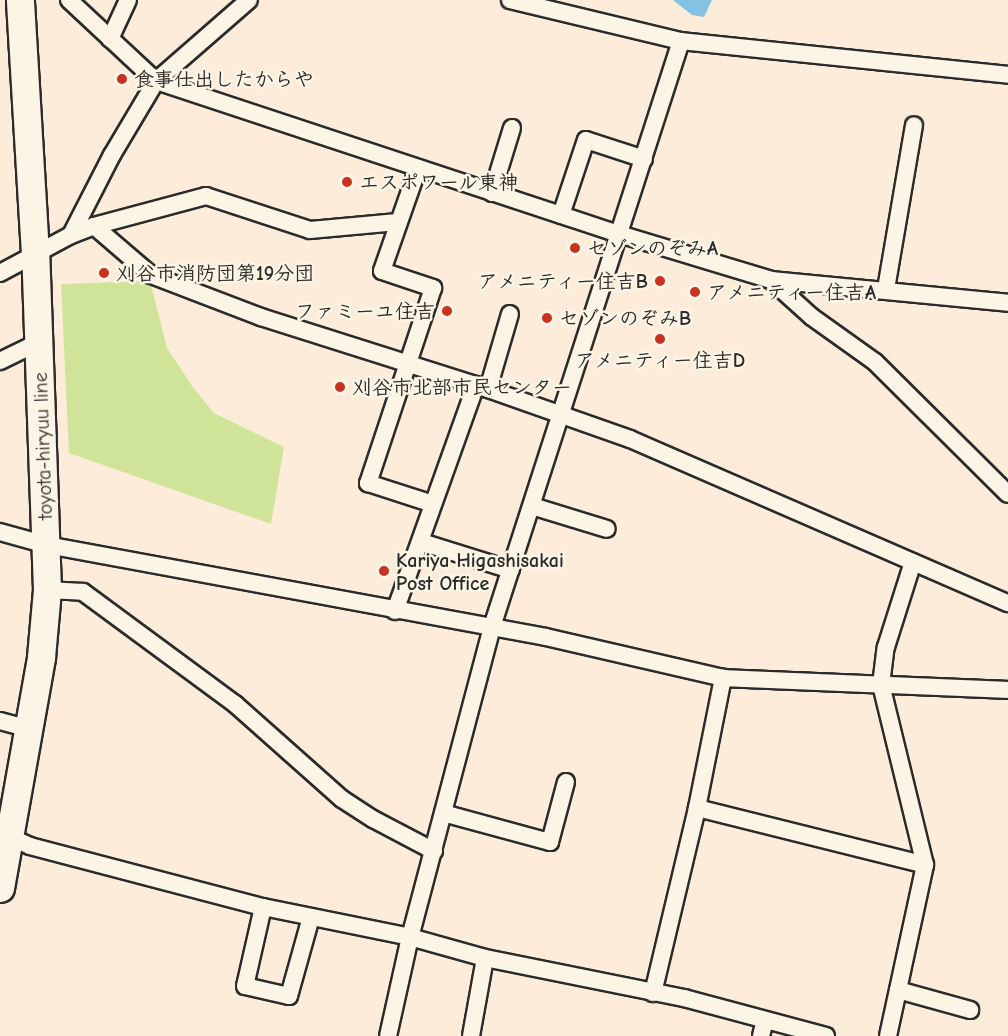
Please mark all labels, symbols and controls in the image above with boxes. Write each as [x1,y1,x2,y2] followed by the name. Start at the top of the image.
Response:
[134,67,314,91] place label: 食事仕出したからや
[115,72,129,86] marker: 食事仕出したからや
[359,170,519,194] place label: エスポワール東神
[340,175,354,189] marker: エスポワール東神
[587,236,718,260] place label: セゾンのぞみA
[568,241,582,255] marker: セゾンのぞみA
[116,261,314,285] place label: 刈谷市消防団第19分団
[97,266,111,280] marker: 刈谷市消防団第19分団
[476,269,648,293] place label: アメニティー住吉B
[653,274,667,288] marker: アメニティー住吉B
[707,280,878,304] place label: アメニティー住吉A
[688,285,702,299] marker: アメニティー住吉A
[295,299,435,323] place label: ファミーユ住吉
[440,304,454,318] marker: ファミーユ住吉
[559,306,691,330] place label: セゾンのぞみB
[540,311,554,325] marker: セゾンのぞみB
[653,332,667,346] marker: アメニティー住吉D
[574,348,746,372] place label: アメニティー住吉D
[28,372,58,520] street label: toyota-hiryuu line
[352,375,572,399] place label: 刈谷市北部市民センター
[333,380,347,394] marker: 刈谷市北部市民センター
[396,548,564,595] place label: Kariya Higashisakai Post Office
[377,564,391,578] marker: Kariya Higashisakai Post Office

